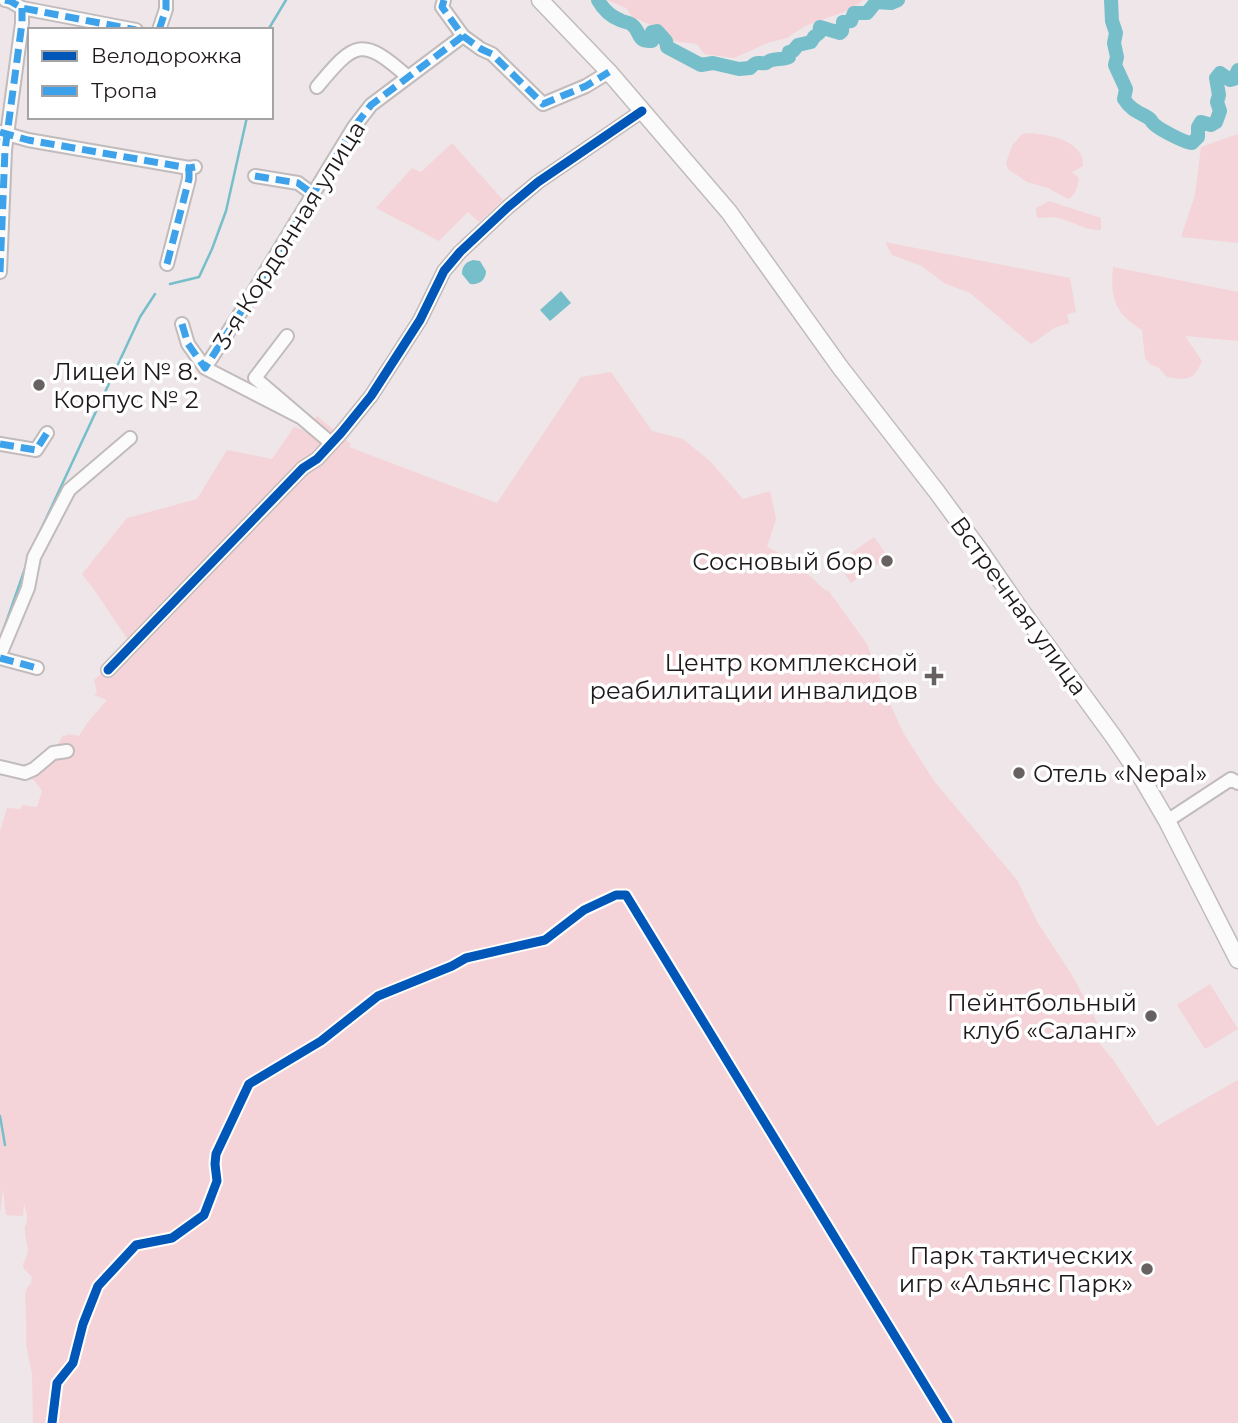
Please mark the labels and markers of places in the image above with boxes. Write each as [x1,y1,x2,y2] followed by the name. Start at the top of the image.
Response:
[53,357,199,414] place label: Лицей № 8. Корпус № 2
[31,377,47,393] marker: Лицей № 8. Корпус № 2
[692,547,873,576] place label: Сосновый бор
[879,553,895,569] marker: Сосновый бор
[590,648,918,705] place label: Центр комплексной реабилитации инвалидов
[924,666,944,686] marker: Центр комплексной реабилитации инвалидов
[1033,759,1207,788] place label: Отель «Nepal»
[1011,765,1027,781] marker: Отель «Nepal»
[947,988,1137,1045] place label: Пейнтбольный клуб «Саланг»
[1143,1008,1159,1024] marker: Пейнтбольный клуб «Саланг»
[899,1241,1133,1298] place label: Парк тактических игр «Альянс Парк»
[1139,1261,1155,1277] marker: Парк тактических игр «Альянс Парк»

